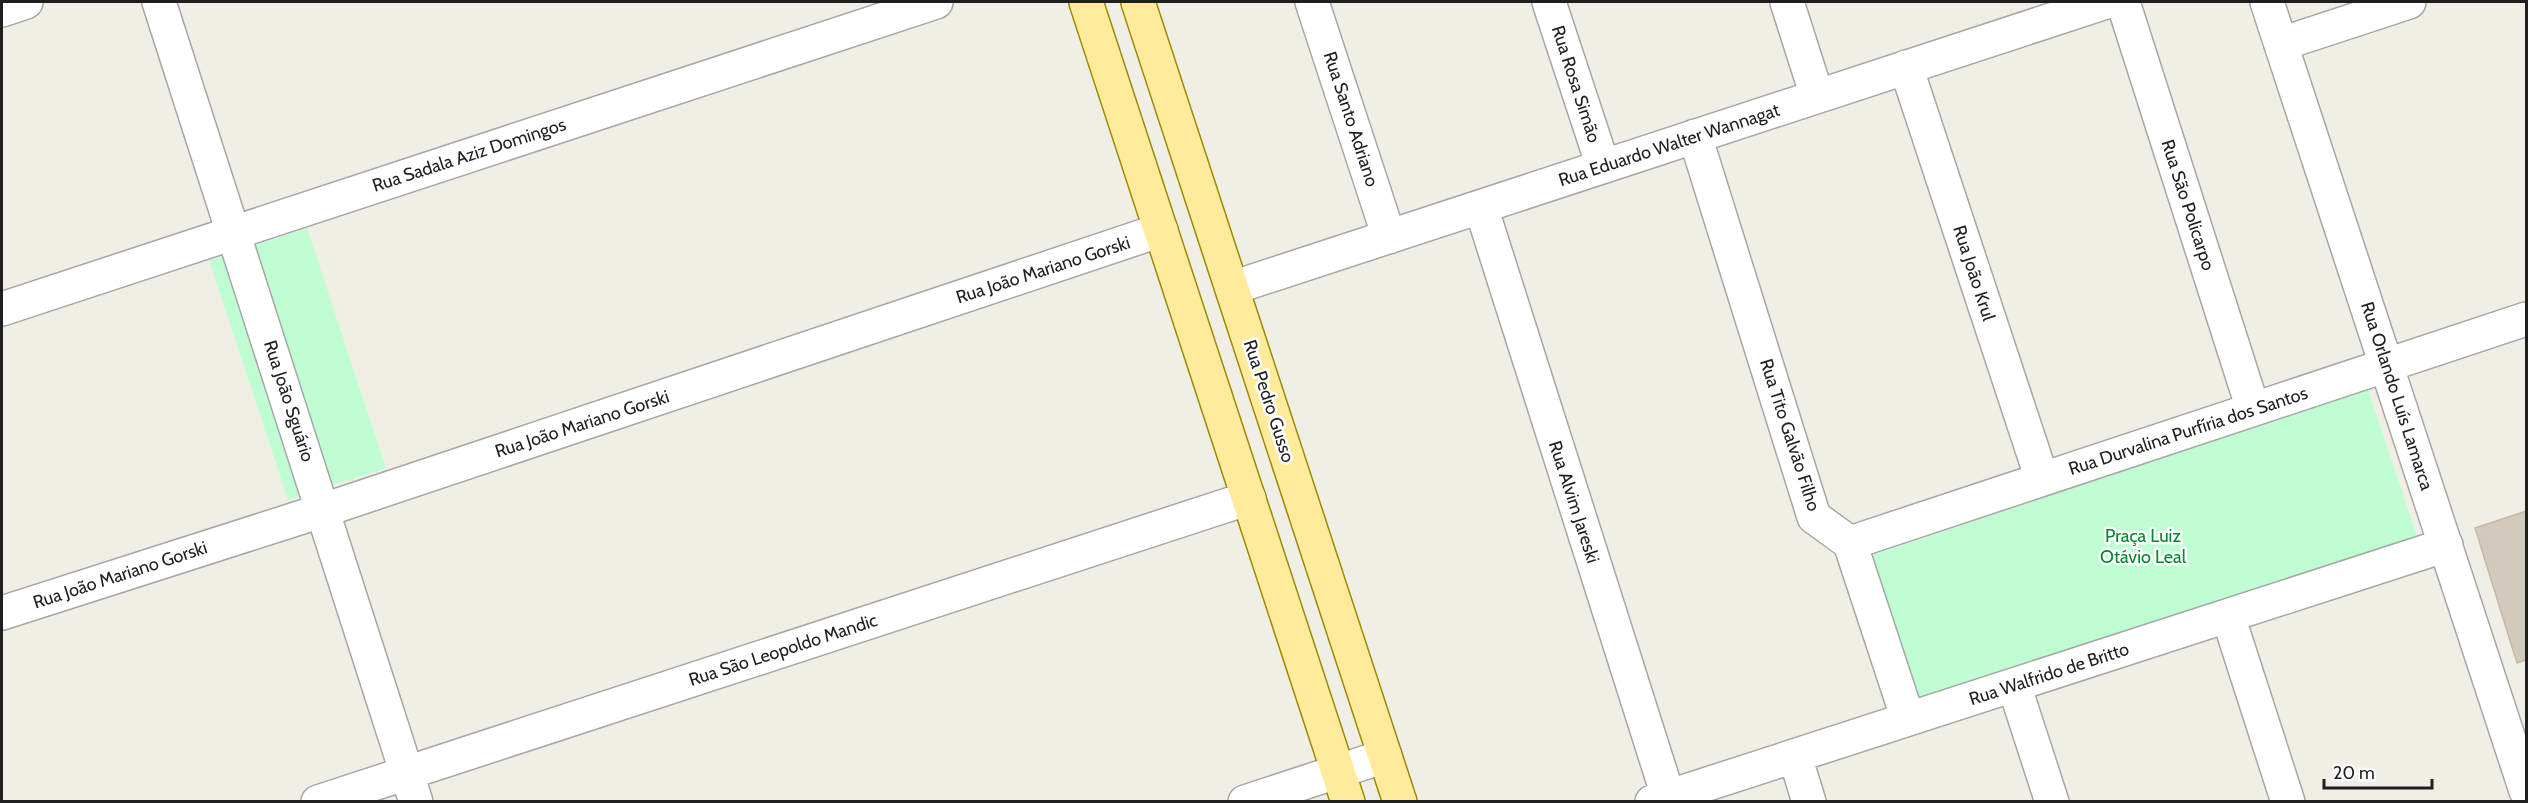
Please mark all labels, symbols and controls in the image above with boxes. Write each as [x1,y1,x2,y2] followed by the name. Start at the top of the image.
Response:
[1547,23,1605,145] street label: Rua Rosa Simão
[1319,49,1383,189] street label: Rua Santo Adriano
[1556,99,1782,191] street label: Rua Eduardo Walter Wannagat
[369,113,569,197] street label: Rua Sadala Aziz Domingos
[2156,137,2220,273] street label: Rua São Policarpo
[1948,222,2000,324] street label: Rua João Krul
[953,231,1133,309] street label: Rua João Mariano Gorski
[2356,299,2438,493] street label: Rua Orlando Luís Lamarca
[259,337,319,465] street label: Rua João Sguário
[1239,337,1299,465] street label: Rua Pedro Gusso
[1755,356,1825,514] street label: Rua Tito Galvão Filho
[2066,382,2310,480] street label: Rua Durvalina Purfíria dos Santos
[492,385,672,463] street label: Rua João Mariano Gorski
[1544,438,1604,566] street label: Rua Alvim Jareski
[2100,525,2187,568] park label: Praça Luiz Otávio Leal
[30,536,210,614] street label: Rua João Mariano Gorski
[686,609,880,691] street label: Rua São Leopoldo Mandic
[1966,638,2132,710] street label: Rua Walfrido de Britto
[2324,752,2432,790] scale bar
[2333,762,2375,784] text: 20 m

